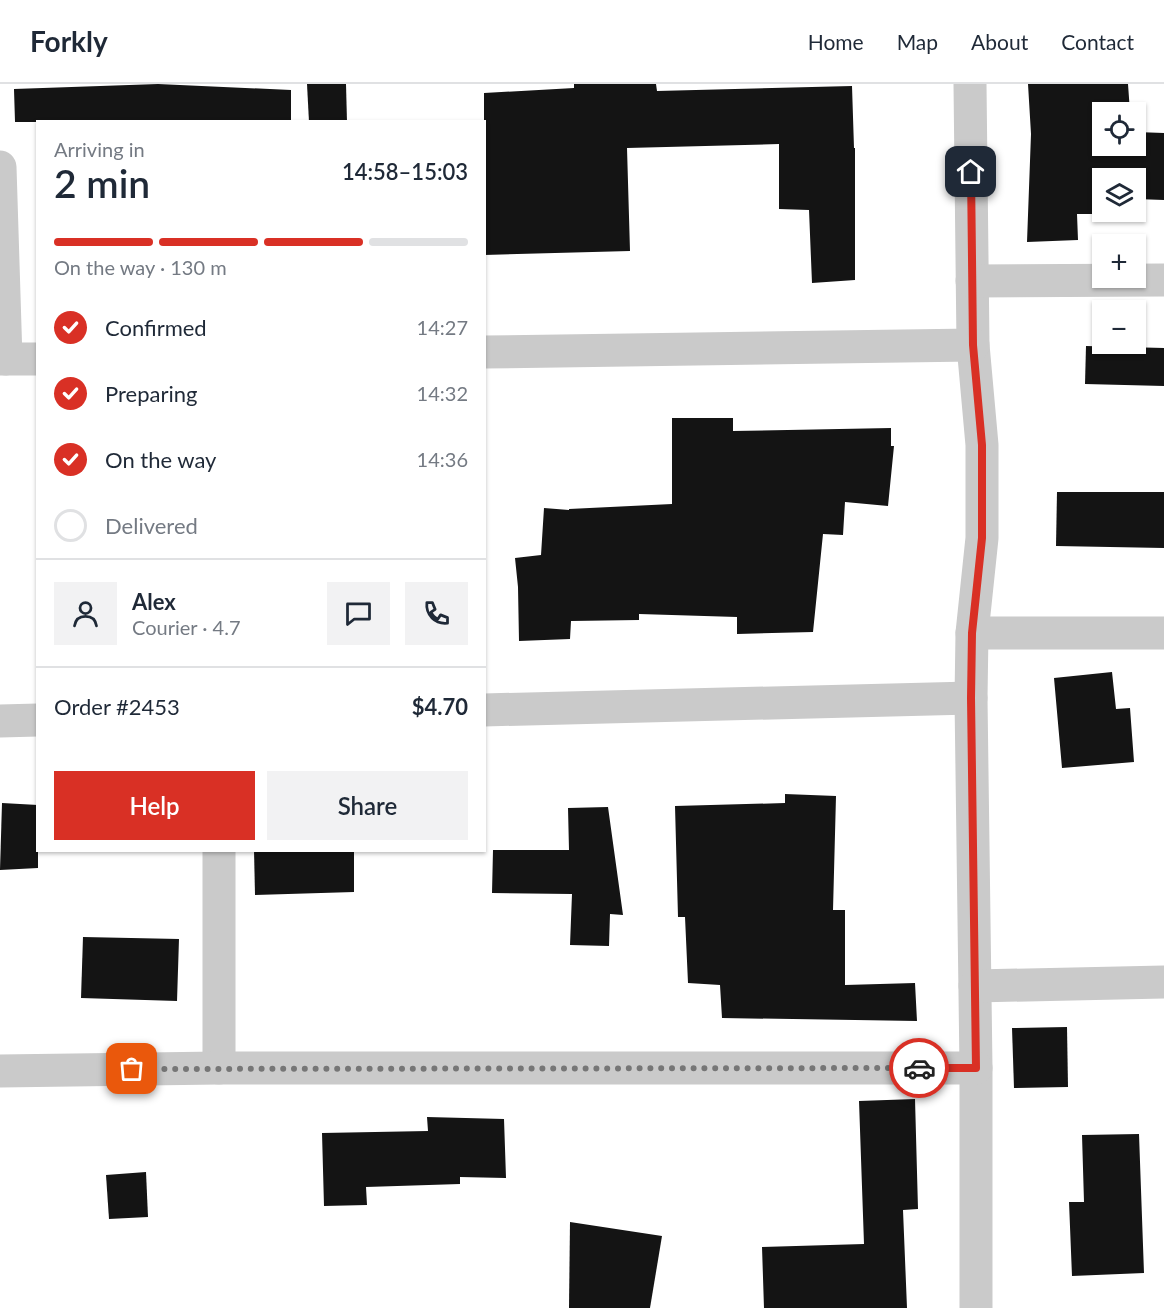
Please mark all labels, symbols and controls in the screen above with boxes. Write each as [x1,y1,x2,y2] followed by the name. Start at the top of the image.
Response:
[30,24,108,58] text: Forkly
[808,29,864,54] text: Home
[897,29,938,54] text: Map
[971,29,1028,54] text: About
[1061,29,1134,54] text: Contact
[1092,102,1146,354] map controls
[1092,102,1146,156] button: locate
[54,137,145,161] text: Arriving in
[945,146,996,197] pin
[954,155,987,188] icon: home
[342,158,468,185] text: 14:58–15:03
[54,160,150,206] text: 2 min
[1092,168,1146,222] button: layers
[1092,234,1146,288] button: +
[54,255,227,279] text: On the way · 130 m
[1092,300,1146,354] button: −
[54,311,87,344] icon: check
[105,314,207,341] text: Confirmed
[417,315,468,339] text: 14:27
[54,377,87,410] icon: check
[105,380,197,407] text: Preparing
[417,381,468,405] text: 14:32
[54,443,87,476] icon: check
[105,446,216,473] text: On the way
[417,447,468,471] text: 14:36
[105,512,198,539] text: Delivered
[54,582,117,645] button: person
[327,582,390,645] button: chat
[405,582,468,645] button: phone
[132,588,176,615] text: Alex
[132,615,241,639] text: Courier · 4.7
[54,693,180,720] text: Order #2453
[412,693,468,720] text: $4.70
[54,771,255,840] button: Help
[267,771,468,840] button: Share
[889,1038,949,1098] courier
[106,1043,157,1094] pin
[115,1052,148,1085] icon: bag
[903,1052,936,1085] icon: car

